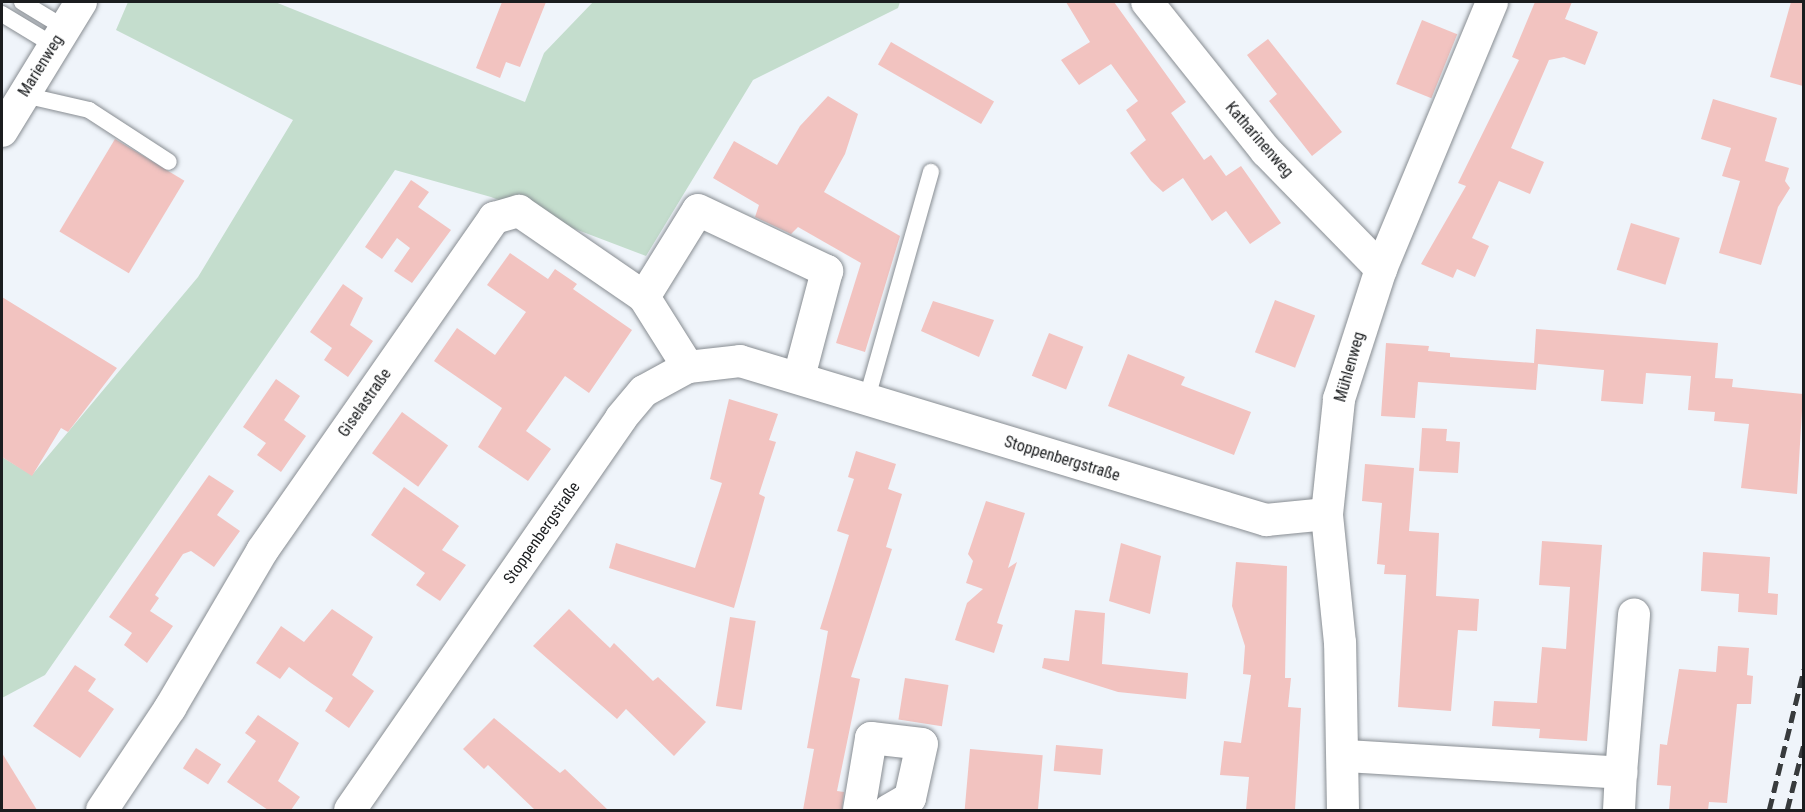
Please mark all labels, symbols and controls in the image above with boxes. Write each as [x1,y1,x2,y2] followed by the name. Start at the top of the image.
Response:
[14,32,68,100] street label: Marienweg
[1221,98,1297,182] street label: Katharinenweg
[1331,330,1369,404] street label: Mühlenweg
[334,365,396,441] street label: Giselastraße
[1002,432,1122,486] street label: Stoppenbergstraße
[500,478,584,588] street label: Stoppenbergstraße

